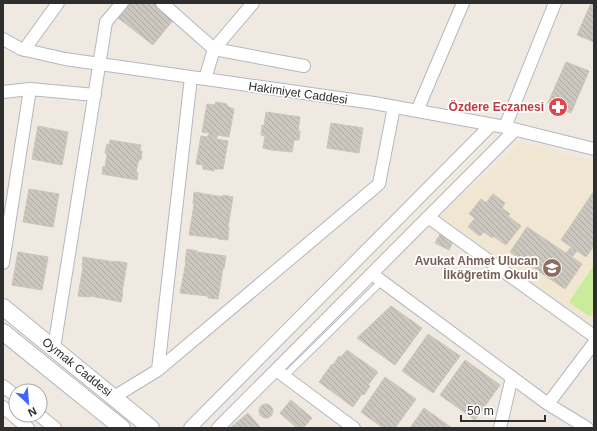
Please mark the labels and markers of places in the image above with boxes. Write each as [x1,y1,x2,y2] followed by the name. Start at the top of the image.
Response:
[547,96,569,118] pharmacy icon: Özdere Eczanesi
[449,99,544,114] place label: Özdere Eczanesi
[415,254,538,282] place label: Avukat Ahmet Ulucan İlköğretim Okulu
[541,257,563,279] school or university icon: Avukat Ahmet Ulucan İlköğretim Okulu

